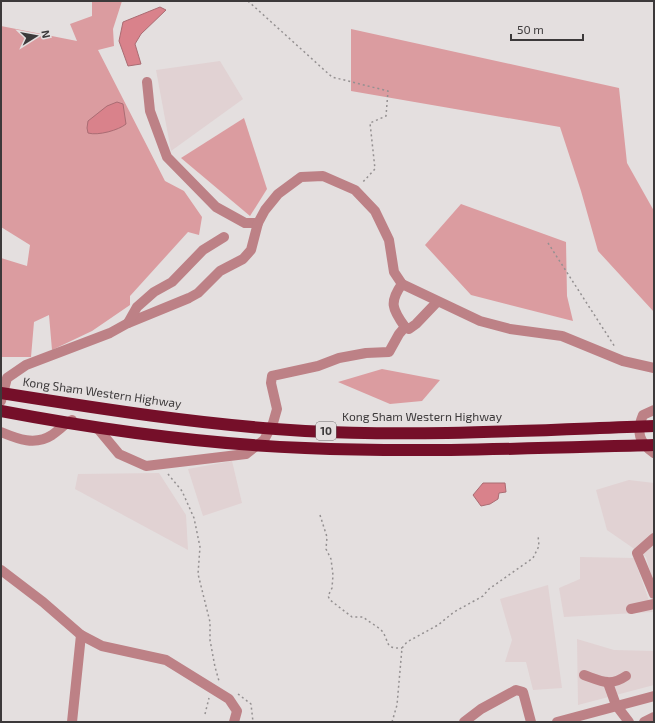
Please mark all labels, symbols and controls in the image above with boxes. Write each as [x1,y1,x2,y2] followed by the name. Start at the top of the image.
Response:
[16,16,56,56] north arrow
[511,16,583,42] scale bar
[517,22,544,36] text: 50 m
[39,29,53,39] text: N
[22,374,183,410] street label: Kong Sham Western Highway
[342,409,503,423] street label: Kong Sham Western Highway
[316,422,336,440] road number: 10

